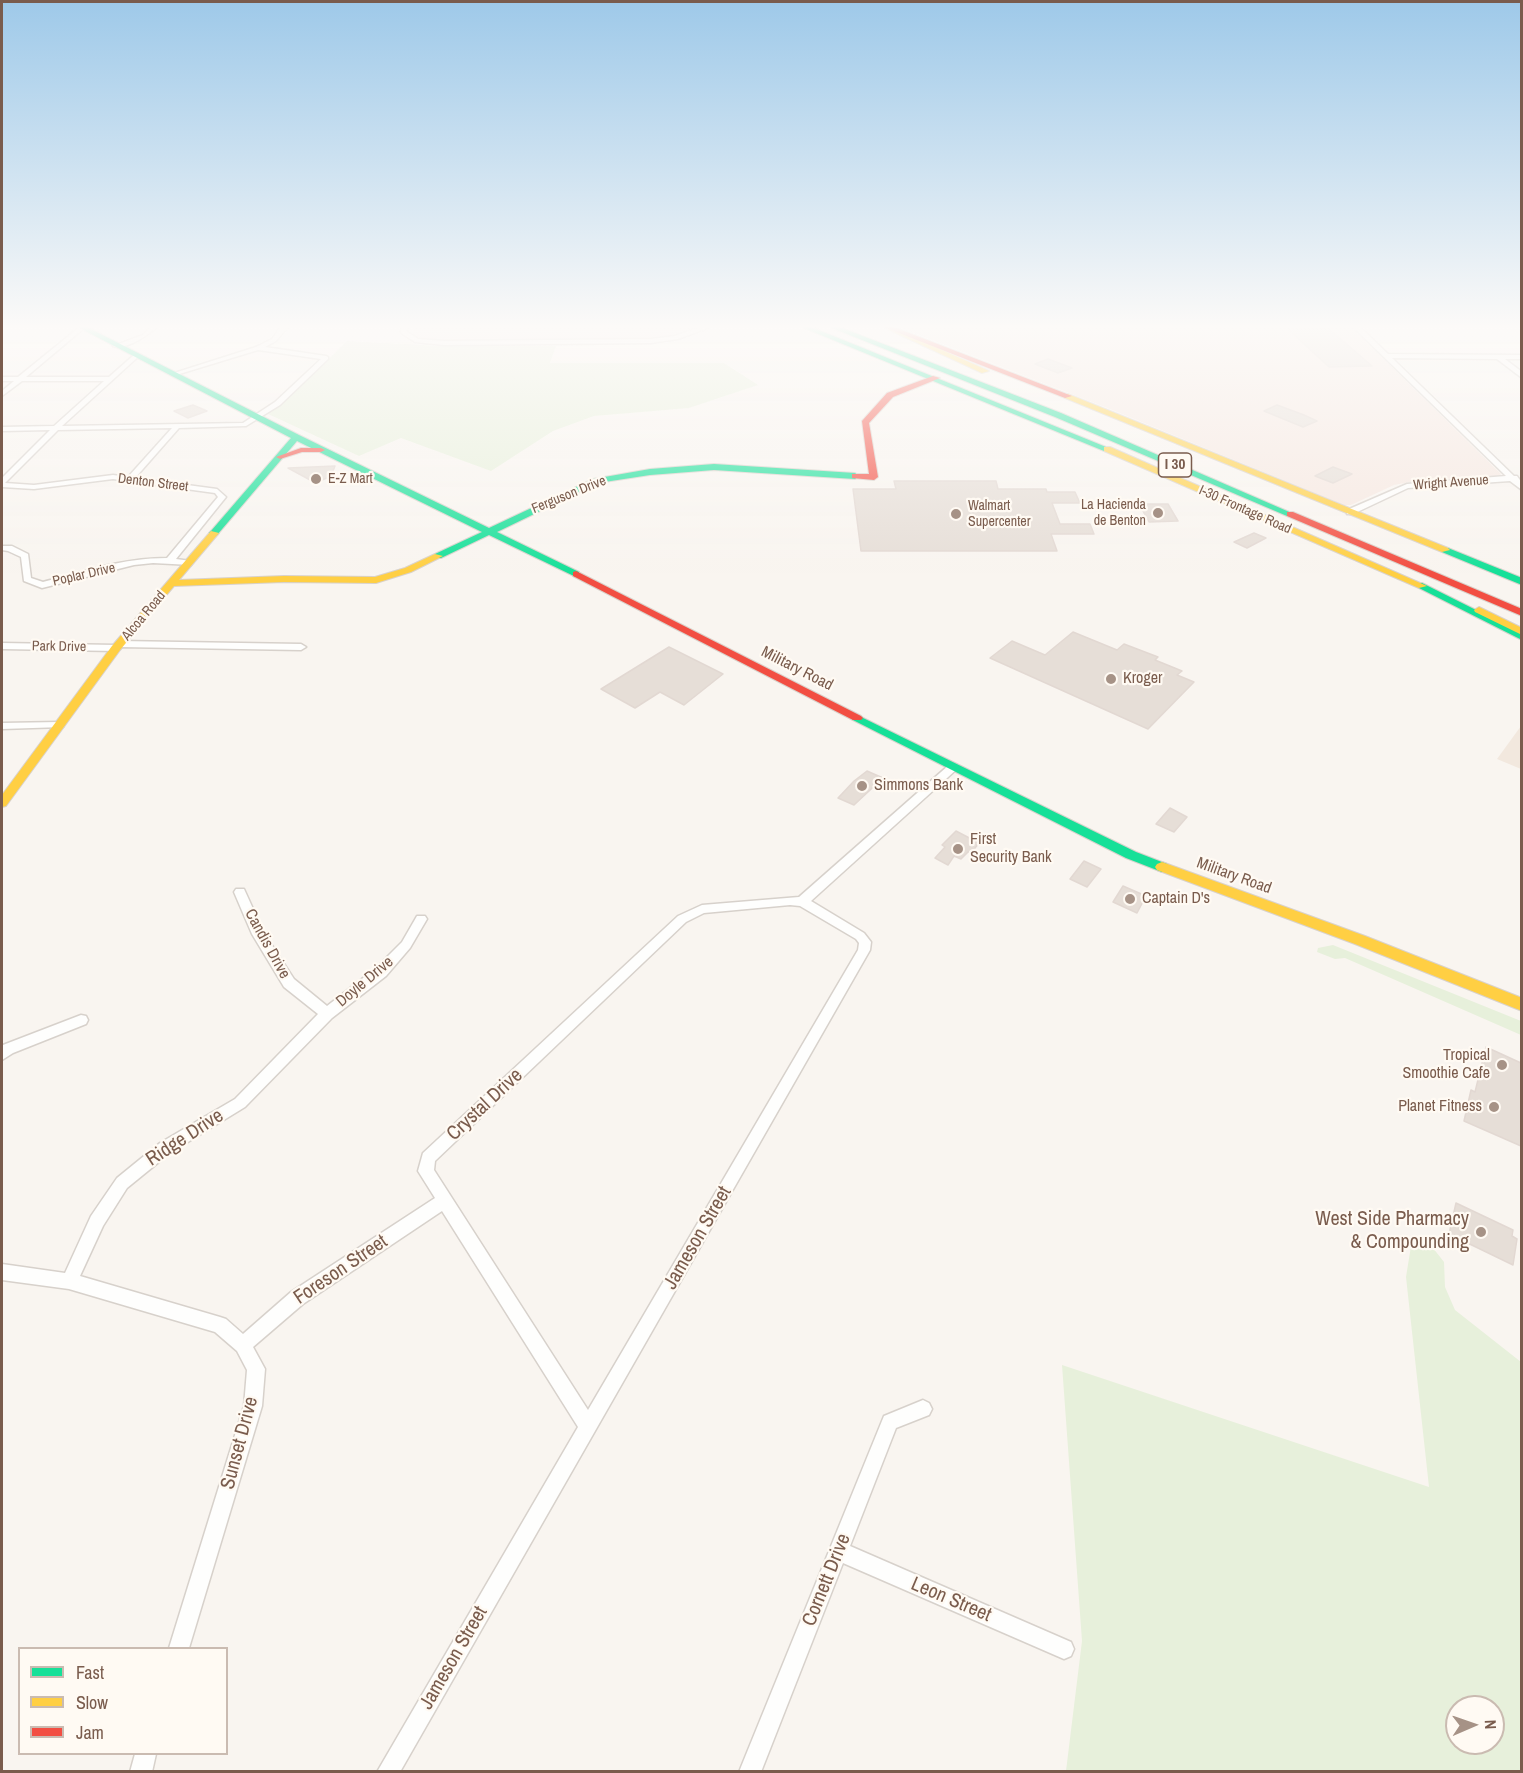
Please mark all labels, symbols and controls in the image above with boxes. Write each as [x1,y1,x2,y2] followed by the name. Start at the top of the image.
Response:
[1158,453,1192,477] road number: I 30
[117,470,189,496] street label: Denton Street
[328,471,373,487] place label: E-Z Mart
[309,472,323,486] marker: E-Z Mart
[529,472,609,518] street label: Ferguson Drive
[1413,472,1489,494] street label: Wright Avenue
[1196,482,1294,538] street label: I-30 Frontage Road
[1081,497,1146,530] place label: La Hacienda de Benton
[968,498,1031,530] place label: Walmart Supercenter
[1151,506,1165,520] marker: La Hacienda de Benton
[949,507,963,521] marker: Walmart Supercenter
[51,560,117,590] street label: Poplar Drive
[118,588,170,644] street label: Alcoa Road
[32,638,86,656] street label: Park Drive
[758,643,836,695] street label: Military Road
[1123,669,1162,689] place label: Kroger
[1104,672,1118,686] marker: Kroger
[874,776,963,796] place label: Simmons Bank
[855,779,869,793] marker: Simmons Bank
[970,830,1052,868] place label: First Security Bank
[951,842,965,856] marker: First Security Bank
[1194,854,1274,898] street label: Military Road
[1142,889,1210,909] place label: Captain D's
[1123,892,1137,906] marker: Captain D's
[240,906,294,982] street label: Candis Drive
[333,953,397,1011] street label: Doyle Drive
[1402,1046,1490,1084] place label: Tropical Smoothie Cafe
[1495,1058,1509,1072] marker: Tropical Smoothie Cafe
[442,1064,528,1146] street label: Crystal Drive
[1398,1097,1482,1117] place label: Planet Fitness
[1487,1100,1501,1114] marker: Planet Fitness
[142,1104,228,1172] street label: Ridge Drive
[659,1182,737,1294] street label: Jameson Street
[1315,1208,1469,1255] place label: West Side Pharmacy & Compounding
[1474,1225,1488,1239] marker: West Side Pharmacy & Compounding
[290,1230,392,1310] street label: Foreson Street
[216,1394,264,1492] street label: Sunset Drive
[798,1530,856,1630] street label: Cornett Drive
[907,1572,995,1628] street label: Leon Street
[415,1602,493,1714] street label: Jameson Street
[18,1647,228,1755] legend
[76,1660,104,1685] text: Fast
[76,1690,108,1715] text: Slow
[1445,1695,1505,1755] north arrow
[1480,1719,1502,1730] text: N
[76,1720,104,1745] text: Jam

